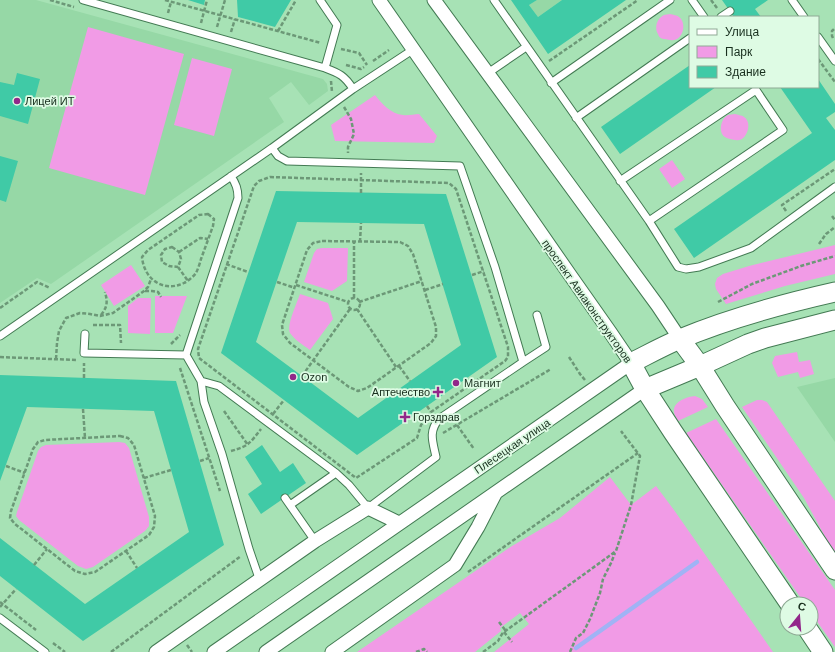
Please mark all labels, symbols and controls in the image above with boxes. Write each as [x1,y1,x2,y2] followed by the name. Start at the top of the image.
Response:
[689,16,819,88] legend
[725,25,759,39] text: Улица
[725,45,753,59] text: Парк
[725,65,766,79] text: Здание
[25,95,75,107] place label: Лицей ИТ
[12,96,22,106] marker: Лицей ИТ
[540,237,634,365] street label: проспект Авиаконструкторов
[301,371,327,383] place label: Ozon
[288,372,298,382] marker: Ozon
[464,377,501,389] place label: Магнит
[451,378,461,388] marker: Магнит
[372,386,430,398] place label: Аптечество
[433,387,443,397] marker: Аптечество
[413,411,460,423] place label: Горздрав
[400,412,410,422] marker: Горздрав
[472,416,553,476] street label: Плесецкая улица
[779,596,819,636] north arrow
[796,600,808,613] text: С

